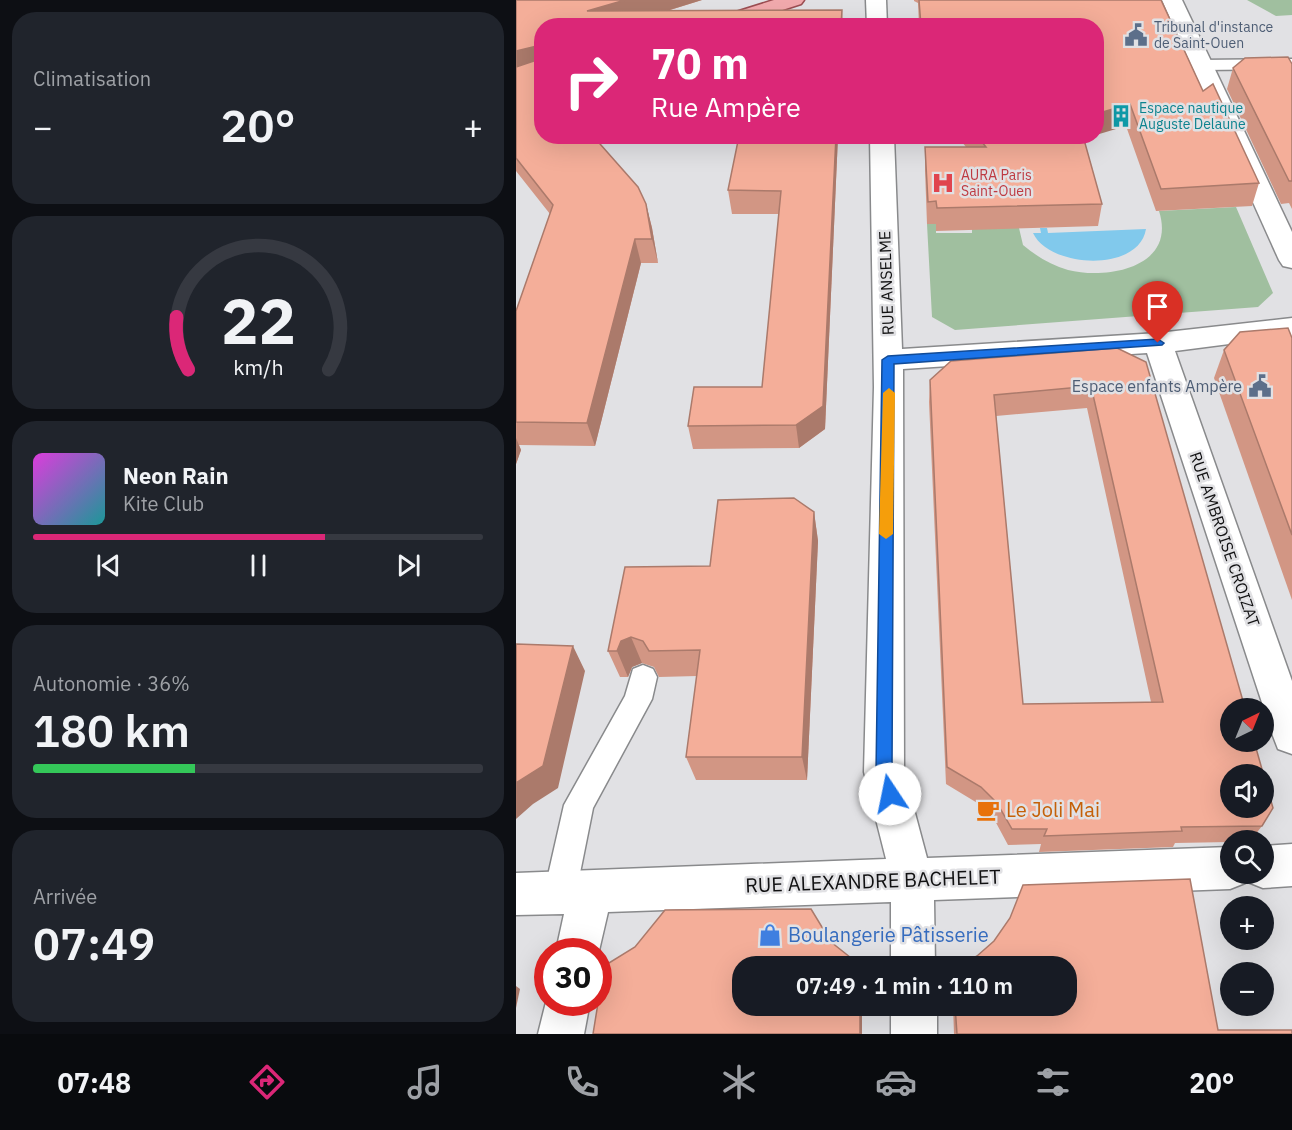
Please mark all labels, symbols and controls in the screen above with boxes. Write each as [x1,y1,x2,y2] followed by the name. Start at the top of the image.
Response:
[1154,18,1274,52] place label: Tribunal d'instance de Saint-Ouen
[1123,22,1149,48] public building icon: Tribunal d'instance de Saint-Ouen
[651,36,749,91] text: 70 m
[552,42,630,120] icon: right
[33,65,151,92] text: Climatisation
[651,89,801,124] text: Rue Ampère
[220,96,296,154] text: 20°
[1139,99,1246,133] place label: Espace nautique Auguste Delaune
[1108,103,1134,129] building icon: Espace nautique Auguste Delaune
[33,105,53,148] text: −
[463,105,483,148] text: +
[961,166,1032,200] place label: AURA Paris Saint-Ouen
[930,170,956,196] hospital icon: AURA Paris Saint-Ouen
[874,230,898,336] street label: RUE ANSELME
[221,280,295,361] text: 22
[1132,281,1183,343] pin
[1141,290,1174,323] icon: arrive
[233,353,283,381] text: km/h
[1247,373,1273,399] public building icon: Espace enfants Ampère
[1072,376,1242,396] place label: Espace enfants Ampère
[1186,449,1264,629] street label: RUE AMBROISE CROIZAT
[123,461,229,490] text: Neon Rain
[123,490,204,517] text: Kite Club
[92,549,125,582] icon: previous
[242,549,275,582] icon: pause
[392,549,425,582] icon: next
[33,670,190,697] text: Autonomie · 36%
[1220,698,1274,752] north arrow
[1220,698,1274,1016] map controls
[33,701,190,759] text: 180 km
[858,762,922,826] position arrow
[1220,764,1274,818] button: sound
[1006,796,1100,823] place label: Le Joli Mai
[975,797,1001,823] cafe icon: Le Joli Mai
[1220,830,1274,884] button: search
[745,863,1001,898] street label: RUE ALEXANDRE BACHELET
[33,883,97,910] text: Arrivée
[1220,896,1274,950] button: +
[33,914,155,972] text: 07:49
[788,921,989,948] place label: Boulangerie Pâtisserie
[757,922,783,948] shop icon: Boulangerie Pâtisserie
[534,938,612,1016] speed limit sign: 30
[1220,962,1274,1016] button: −
[796,971,1013,1000] text: 07:49 · 1 min · 110 m
[246,1061,288,1103] icon: directions
[404,1061,446,1103] icon: music
[561,1061,603,1103] icon: phone
[718,1061,760,1103] icon: climate
[875,1061,917,1103] icon: car
[1032,1061,1074,1103] icon: filters
[58,1065,131,1100] text: 07:48
[1189,1065,1234,1100] text: 20°

